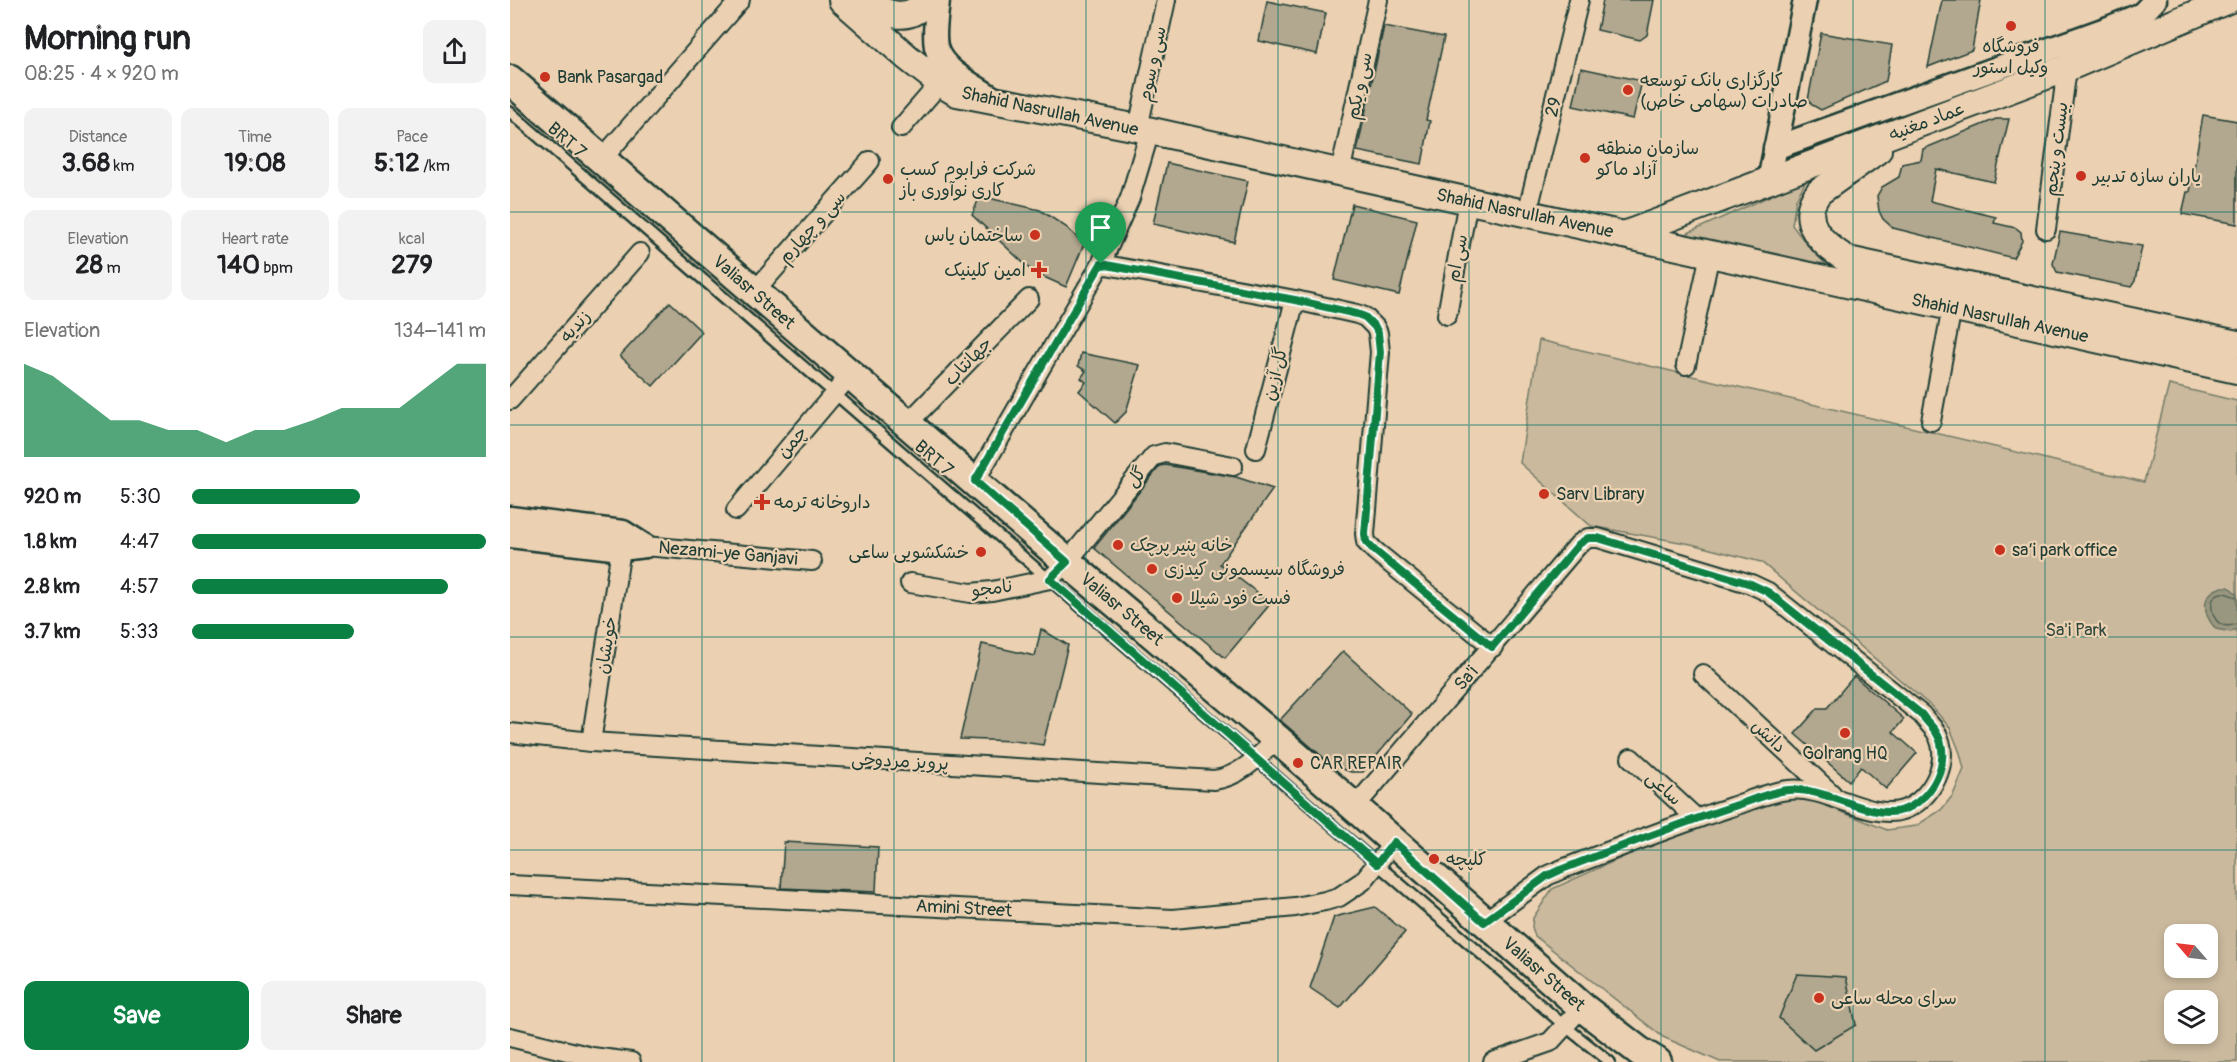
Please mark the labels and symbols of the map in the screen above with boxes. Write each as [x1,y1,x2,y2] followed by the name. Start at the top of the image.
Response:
[2004,19,2018,33] marker: فروشگاه وکیل استور
[1133,24,1174,104] street label: سی و سوم
[1972,35,2048,79] place label: فروشگاه وکیل استور
[1341,50,1380,122] street label: سی و یکم
[557,66,663,89] place label: Bank Pasargad
[1640,69,1808,113] place label: کارگزاری بانک توسعه صادرات (سهامی خاص)
[538,70,552,84] marker: Bank Pasargad
[959,81,1141,142] street label: Shahid Nasrullah Avenue
[1621,83,1635,97] marker: کارگزاری بانک توسعه صادرات (سهامی خاص)
[1540,95,1567,119] street label: 29
[1886,96,1969,147] street label: عماد مغنیه
[2039,101,2076,198] street label: بیست و پنجم
[543,117,591,164] street label: BRT 7
[1595,137,1699,181] place label: سازمان منطقه آزاد ماکو
[1578,151,1592,165] marker: سازمان منطقه آزاد ماکو
[898,158,1036,202] place label: شرکت فرابوم کسب کاری نوآوری باز
[2091,165,2201,188] place label: یاران سازه تدبیر
[2074,169,2088,183] marker: یاران سازه تدبیر
[881,172,895,186] marker: شرکت فرابوم کسب کاری نوآوری باز
[1434,183,1616,244] street label: Shahid Nasrullah Avenue
[774,186,853,270] street label: سی و چهارم
[1075,202,1126,264] pin
[925,224,1023,247] place label: ساختمان یاس
[1028,228,1042,242] marker: ساختمان یاس
[1442,232,1475,284] street label: سی ام
[708,250,800,335] street label: Valiasr Street
[944,259,1026,282] place label: امین کلینیک
[1030,261,1048,279] marker: امین کلینیک
[1909,288,2091,349] street label: Shahid Nasrullah Avenue
[555,305,596,347] street label: زندیه
[940,332,997,391] street label: جهانتاب
[1258,345,1293,403] street label: گل آزین
[772,421,813,463] street label: چمن
[910,435,958,482] street label: BRT 7
[1121,462,1152,493] street label: گل
[1556,483,1645,506] place label: Sarv Library
[1537,487,1551,501] marker: Sarv Library
[774,491,871,514] place label: داروخانه ترمه
[755,495,769,509] marker: داروخانه ترمه
[1130,534,1233,557] place label: خانه پنیر پرچک
[657,536,799,571] street label: Nezami-ye Ganjavi
[1111,538,1125,552] marker: خانه پنیر پرچک
[2012,539,2117,562] place label: sa’i park office
[849,541,969,564] place label: خشکشویی ساعی
[1993,543,2007,557] marker: sa’i park office
[974,545,988,559] marker: خشکشویی ساعی
[1164,558,1345,581] place label: فروشگاه سیسمونی کیدزی
[1145,562,1159,576] marker: فروشگاه سیسمونی کیدزی
[1075,568,1169,652] street label: Valiasr Street
[969,575,1014,603] street label: نامجو
[1189,587,1291,610] place label: فست فود شیلا
[1170,591,1184,605] marker: فست فود شیلا
[591,615,622,676] street label: خویشان
[2045,619,2107,642] park label: Sa'i Park
[1449,661,1483,696] street label: Sa'i
[1747,715,1791,758] street label: دانش
[1838,726,1852,740] marker: Golrang HQ
[1802,742,1888,765] place label: Golrang HQ
[851,747,949,776] street label: پرویز مردوخی
[1310,752,1402,775] place label: CAR REPAIR
[1291,756,1305,770] marker: CAR REPAIR
[1641,766,1687,811] street label: ساعی
[1446,848,1487,871] place label: کلپچه
[1427,852,1441,866] marker: کلپچه
[915,894,1013,923] street label: Amini Street
[2164,924,2218,978] north arrow
[1498,932,1590,1017] street label: Valiasr Street
[1831,987,1957,1010] place label: سرای محله ساعی
[1812,991,1826,1005] marker: سرای محله ساعی

